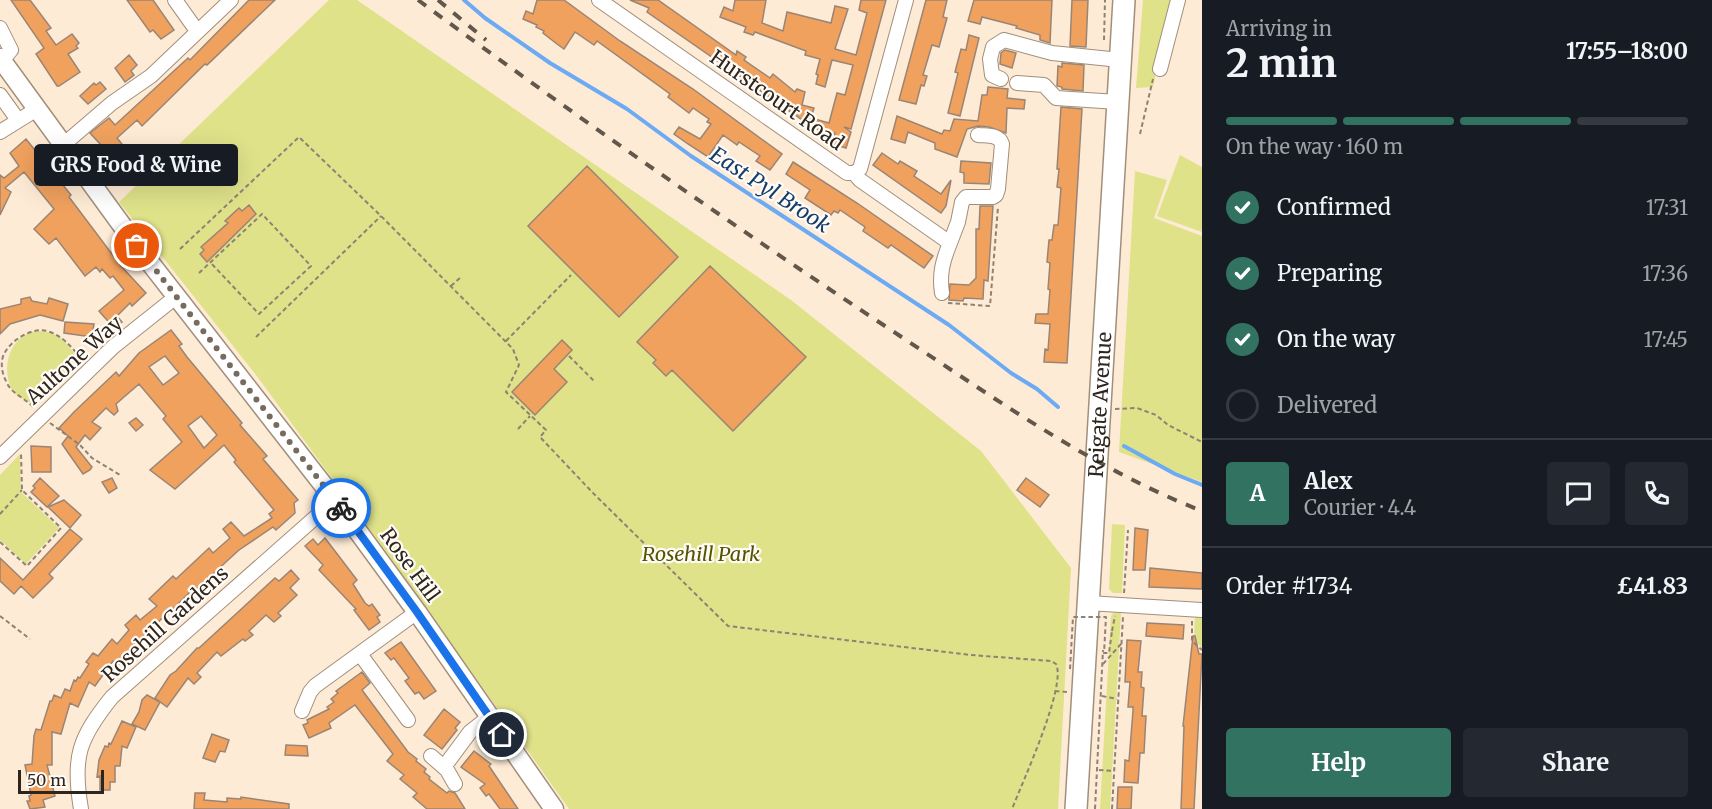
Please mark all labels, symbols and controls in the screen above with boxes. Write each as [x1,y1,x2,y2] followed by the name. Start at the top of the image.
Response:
[1226,16,1332,41] text: Arriving in
[1566,37,1688,65] text: 17:55–18:00
[1226,39,1337,88] text: 2 min
[705,44,849,155] street label: Hurstcourt Road
[1226,134,1403,159] text: On the way · 160 m
[705,141,836,239] water label: East Pyl Brook
[35,144,239,186] callout: GRS Food & Wine
[51,152,221,177] text: GRS Food & Wine
[1226,191,1259,224] icon: check
[1277,193,1391,221] text: Confirmed
[1646,195,1688,220] text: 17:31
[111,220,162,271] pin
[120,229,153,262] icon: bag
[1226,257,1259,290] icon: check
[1277,259,1382,287] text: Preparing
[1642,261,1688,286] text: 17:36
[20,310,127,410] street label: Aultone Way
[1226,323,1259,356] icon: check
[1277,325,1395,353] text: On the way
[1643,327,1688,352] text: 17:45
[1083,331,1116,478] street label: Reigate Avenue
[1277,391,1377,419] text: Delivered
[1547,462,1610,525] button: chat
[1625,462,1688,525] button: phone
[1304,467,1353,495] text: Alex
[311,478,371,538] courier
[1250,479,1265,507] text: A
[325,492,358,525] icon: bike
[1304,495,1416,520] text: Courier · 4.4
[375,523,446,607] street label: Rose Hill
[642,541,760,566] park label: Rosehill Park
[96,560,233,687] street label: Rosehill Gardens
[1226,572,1352,600] text: Order #1734
[1617,572,1688,600] text: £41.83
[476,709,527,760] pin
[485,718,518,751] icon: home
[1226,728,1451,797] button: Help
[1463,728,1688,797] button: Share
[18,767,104,794] scale bar
[27,770,66,790] text: 50 m

